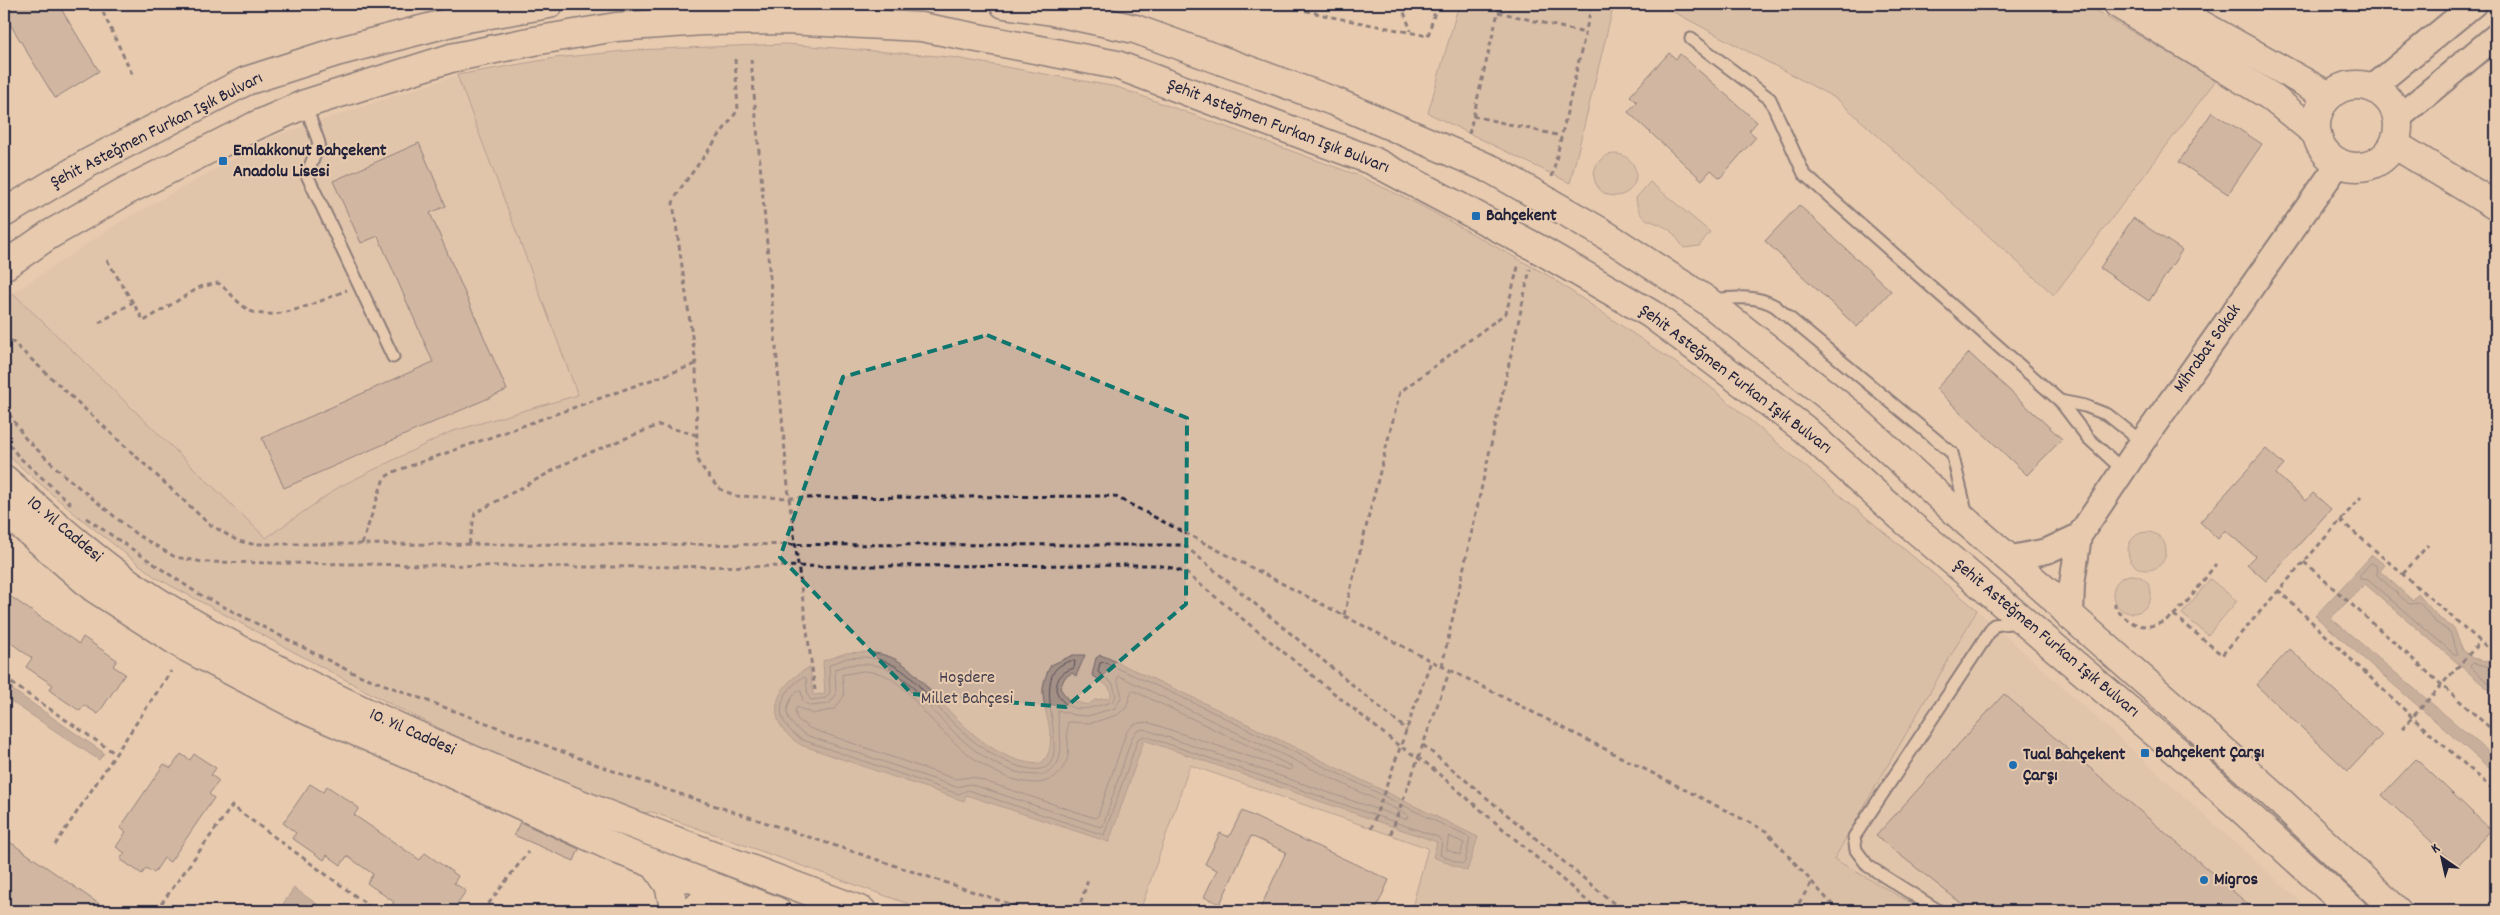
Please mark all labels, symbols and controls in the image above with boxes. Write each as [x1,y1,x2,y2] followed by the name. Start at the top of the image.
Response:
[46,66,268,196] street label: Şehit Asteğmen Furkan Işık Bulvarı
[1164,73,1392,181] street label: Şehit Asteğmen Furkan Işık Bulvarı
[233,139,387,185] place label: Emlakkonut Bahçekent Anadolu Lisesi
[217,155,229,167] marker: Emlakkonut Bahçekent Anadolu Lisesi
[1486,204,1557,229] place label: Bahçekent
[1470,210,1482,222] marker: Bahçekent
[1633,299,1837,461] street label: Şehit Asteğmen Furkan Işık Bulvarı
[2168,299,2248,399] street label: Mihrabat Sokak
[21,491,107,569] street label: 10. Yıl Caddesi
[1948,554,2144,724] street label: Şehit Asteğmen Furkan Işık Bulvarı
[921,666,1013,712] park label: Hoşdere Millet Bahçesi
[365,703,459,763] street label: 10. Yıl Caddesi
[2155,741,2264,766] place label: Bahçekent Çarşı
[2023,743,2126,789] place label: Tual Bahçekent Çarşı
[2139,747,2151,759] marker: Bahçekent Çarşı
[2007,759,2019,771] marker: Tual Bahçekent Çarşı
[2418,832,2468,882] north arrow
[2428,838,2445,859] text: K
[2214,868,2258,893] place label: Migros
[2198,874,2210,886] marker: Migros

